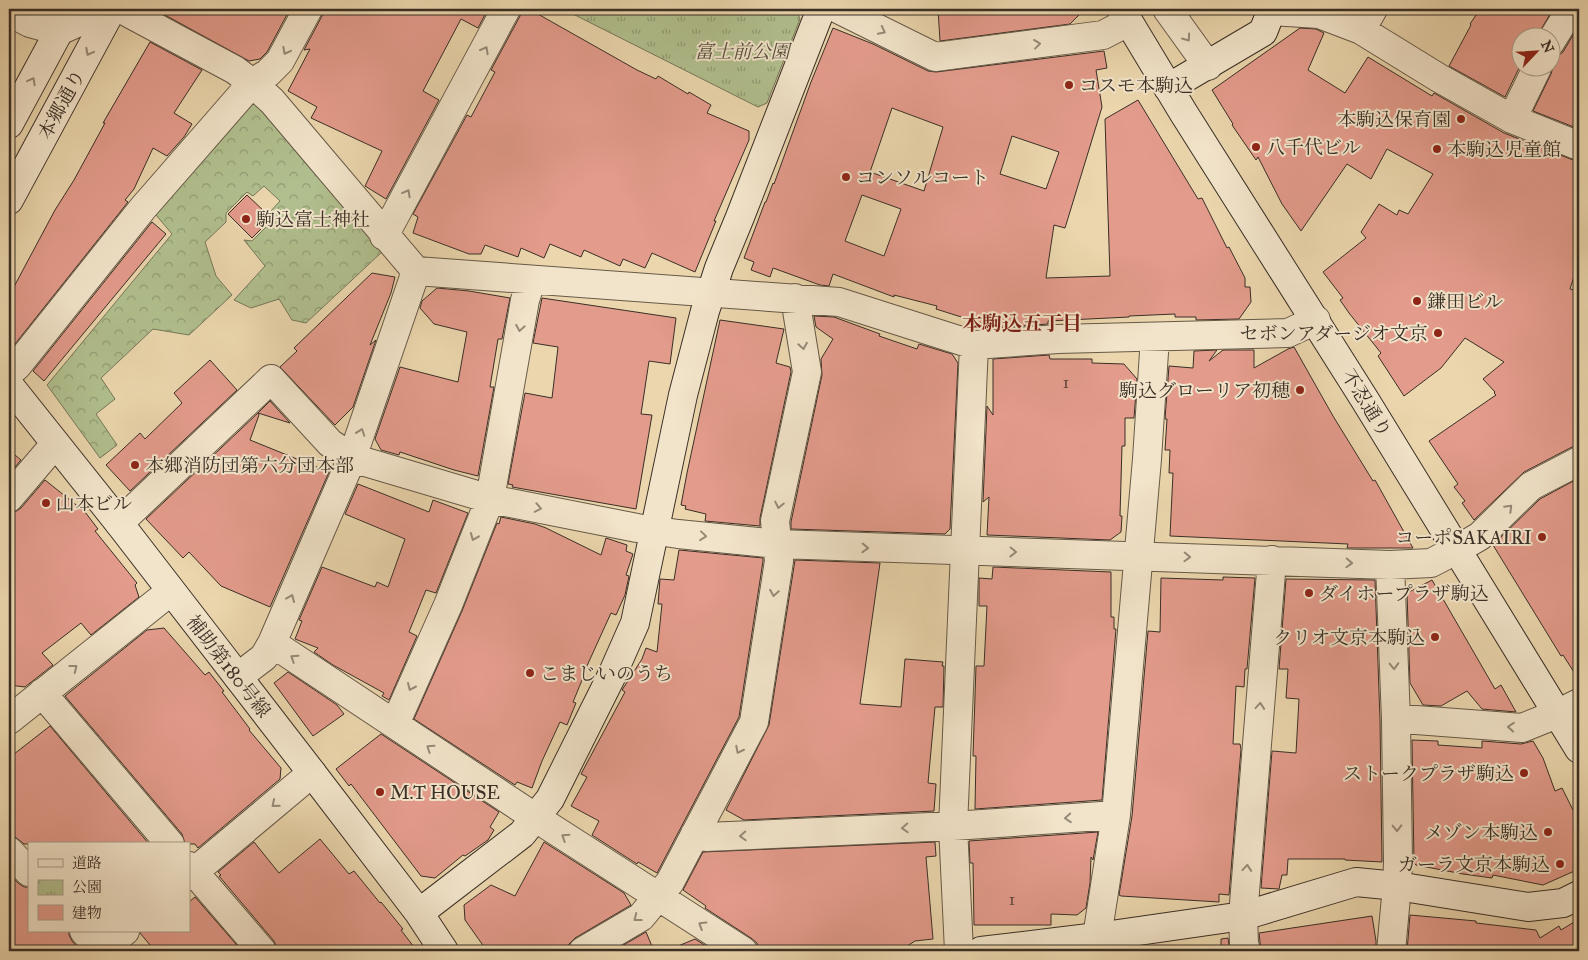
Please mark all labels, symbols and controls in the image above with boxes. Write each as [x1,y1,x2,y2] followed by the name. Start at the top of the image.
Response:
[876,24,885,34] one-way arrow
[1510,28,1560,78] north arrow
[1181,32,1190,41] one-way arrow
[1537,38,1558,56] text: N
[1033,39,1041,49] one-way arrow
[694,40,792,63] park label: 富士前公園
[86,46,96,55] one-way arrow
[282,46,292,55] one-way arrow
[479,46,489,55] one-way arrow
[33,65,90,143] street label: 本郷通り
[1079,74,1193,97] place label: コスモ本駒込
[26,77,36,86] one-way arrow
[1063,79,1075,91] marker: コスモ本駒込
[1337,108,1451,131] place label: 本駒込保育園
[1455,113,1467,125] marker: 本駒込保育園
[1266,136,1361,159] place label: 八千代ビル
[1447,138,1561,161] place label: 本駒込児童館
[1250,141,1262,153] marker: 八千代ビル
[1431,143,1443,155] marker: 本駒込児童館
[856,166,989,189] place label: コンソルコート
[840,171,852,183] marker: コンソルコート
[401,189,411,198] one-way arrow
[256,208,370,231] place label: 駒込富士神社
[240,213,252,225] marker: 駒込富士神社
[1427,290,1503,313] place label: 鎌田ビル
[1411,295,1423,307] marker: 鎌田ビル
[962,311,1082,335] district label: 本駒込五丁目
[1240,322,1428,345] place label: セボンアダージオ文京
[516,323,526,332] one-way arrow
[1432,327,1444,339] marker: セボンアダージオ文京
[797,342,807,351] one-way arrow
[1337,365,1396,442] street label: 不忍通り
[1063,373,1069,392] house number: 1
[1119,379,1290,402] place label: 駒込グローリア初穂
[1294,384,1306,396] marker: 駒込グローリア初穂
[355,429,365,437] one-way arrow
[145,454,354,477] place label: 本郷消防団第六分団本部
[129,459,141,471] marker: 本郷消防団第六分団本部
[56,492,132,515] place label: 山本ビル
[40,497,52,509] marker: 山本ビル
[774,501,784,510] one-way arrow
[533,503,542,513] one-way arrow
[1503,505,1512,514] one-way arrow
[1395,526,1532,549] place label: コーポSAKAIRI
[700,531,708,542] one-way arrow
[1536,531,1548,543] marker: コーポSAKAIRI
[470,532,481,541] one-way arrow
[862,542,870,553] one-way arrow
[1010,547,1018,558] one-way arrow
[1183,552,1191,563] one-way arrow
[1346,558,1353,568] one-way arrow
[1319,582,1489,605] place label: ダイホープラザ駒込
[1303,587,1315,599] marker: ダイホープラザ駒込
[769,589,780,597] one-way arrow
[285,594,296,603] one-way arrow
[181,611,276,722] street label: 補助第180号線
[1273,626,1425,649] place label: クリオ文京本駒込
[1429,631,1441,643] marker: クリオ文京本駒込
[291,655,300,664] one-way arrow
[540,662,673,685] place label: こまじいのうち
[1388,662,1399,670] one-way arrow
[68,665,77,673] one-way arrow
[524,667,536,679] marker: こまじいのうち
[407,682,418,691] one-way arrow
[1254,701,1265,709] one-way arrow
[1507,722,1515,733] one-way arrow
[426,744,435,754] one-way arrow
[735,745,745,754] one-way arrow
[1343,762,1514,785] place label: ストークプラザ駒込
[1518,767,1530,779] marker: ストークプラザ駒込
[390,781,500,804] place label: M.T HOUSE
[374,786,386,798] marker: M.T HOUSE
[271,798,280,807] one-way arrow
[1063,813,1071,824] one-way arrow
[1425,821,1538,844] place label: メゾン本駒込
[901,823,909,834] one-way arrow
[1392,824,1402,832] one-way arrow
[1542,826,1554,838] marker: メゾン本駒込
[739,830,747,841] one-way arrow
[562,834,571,844] one-way arrow
[28,842,190,932] legend
[1398,853,1550,876] place label: ガーラ文京本駒込
[72,854,102,872] text: 道路
[1554,858,1566,870] marker: ガーラ文京本駒込
[1241,863,1252,871] one-way arrow
[72,878,102,896] text: 公園
[1009,890,1015,909] house number: 1
[72,904,102,922] text: 建物
[634,912,643,921] one-way arrow
[698,922,707,932] one-way arrow

